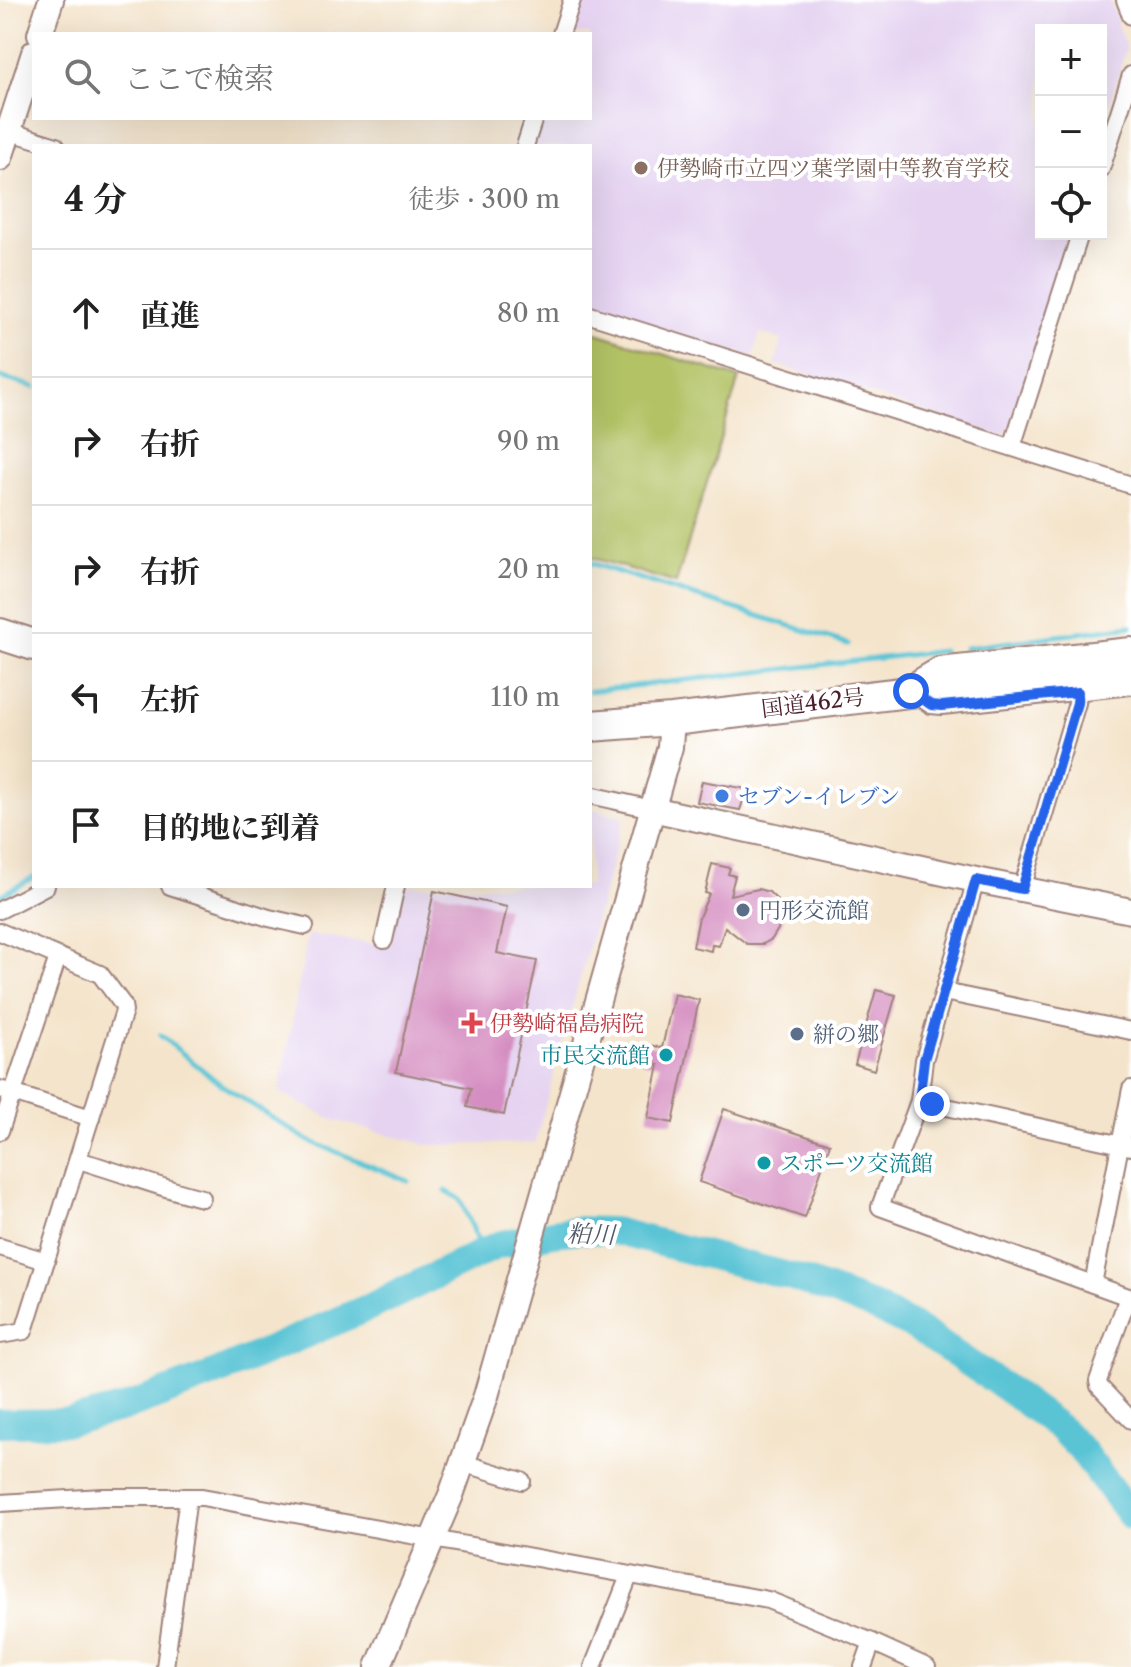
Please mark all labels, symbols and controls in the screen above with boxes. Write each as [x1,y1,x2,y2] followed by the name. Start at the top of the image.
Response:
[1035,24,1107,240] map controls
[1035,24,1107,96] button: +
[32,32,592,120] search box
[60,54,104,98] icon: search
[124,60,274,97] text: ここで検索
[1035,96,1107,168] button: −
[657,155,1009,182] place label: 伊勢崎市立四ツ葉学園中等教育学校
[632,159,650,177] marker: 伊勢崎市立四ツ葉学園中等教育学校
[1035,168,1107,240] button: locate
[64,178,127,220] text: 4 分
[408,183,560,215] text: 徒歩 · 300 m
[64,291,108,335] icon: ahead
[140,297,200,334] text: 直進
[497,297,560,329] text: 80 m
[64,419,108,463] icon: right
[140,425,200,462] text: 右折
[497,425,560,457] text: 90 m
[64,547,108,591] icon: right
[140,553,200,590] text: 右折
[497,553,560,585] text: 20 m
[893,673,929,709] route start
[64,675,108,719] icon: left
[140,681,200,718] text: 左折
[491,681,560,713] text: 110 m
[760,683,866,723] street label: 国道462号
[738,783,900,810] place label: セブン-イレブン
[713,787,731,805] marker: セブン-イレブン
[64,803,108,847] icon: arrive
[140,809,320,846] text: 目的地に到着
[759,897,869,924] place label: 円形交流館
[734,901,752,919] marker: 円形交流館
[490,1010,644,1037] place label: 伊勢崎福島病院
[461,1012,483,1034] marker: 伊勢崎福島病院
[813,1021,879,1048] place label: 絣の郷
[788,1025,806,1043] marker: 絣の郷
[540,1042,650,1069] place label: 市民交流館
[657,1046,675,1064] marker: 市民交流館
[914,1086,950,1122] route end
[780,1150,933,1177] place label: スポーツ交流館
[755,1154,773,1172] marker: スポーツ交流館
[567,1219,618,1249] water label: 粕川

